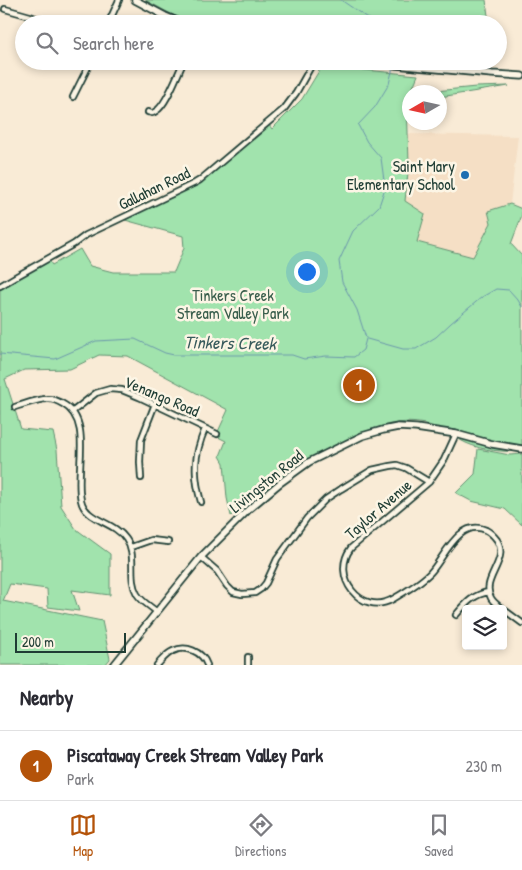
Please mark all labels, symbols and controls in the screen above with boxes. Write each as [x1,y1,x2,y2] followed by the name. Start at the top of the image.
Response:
[15,15,507,70] search box
[33,29,61,57] icon: search
[73,30,154,56] text: Search here
[402,85,447,130] north arrow
[347,155,456,195] place label: Saint Mary Elementary School
[114,161,194,215] street label: Gallahan Road
[459,169,471,181] marker: Saint Mary Elementary School
[294,259,320,285] your location
[177,284,289,324] park label: Tinkers Creek Stream Valley Park
[184,329,278,356] water label: Tinkers Creek
[343,366,375,404] pin: 1
[121,370,203,422] street label: Venango Road
[224,444,308,518] street label: Livingston Road
[340,474,417,544] street label: Taylor Avenue
[462,605,507,650] map controls
[462,605,507,650] button: layers
[15,630,126,653] scale bar
[22,632,54,651] text: 200 m
[20,683,73,712] text: Nearby
[67,742,323,768] text: Piscataway Creek Stream Valley Park
[33,755,39,777] text: 1
[466,755,502,777] text: 230 m
[67,768,94,790] text: Park
[69,811,97,860] tab: Map
[235,811,286,860] tab: Directions
[424,811,453,860] tab: Saved

